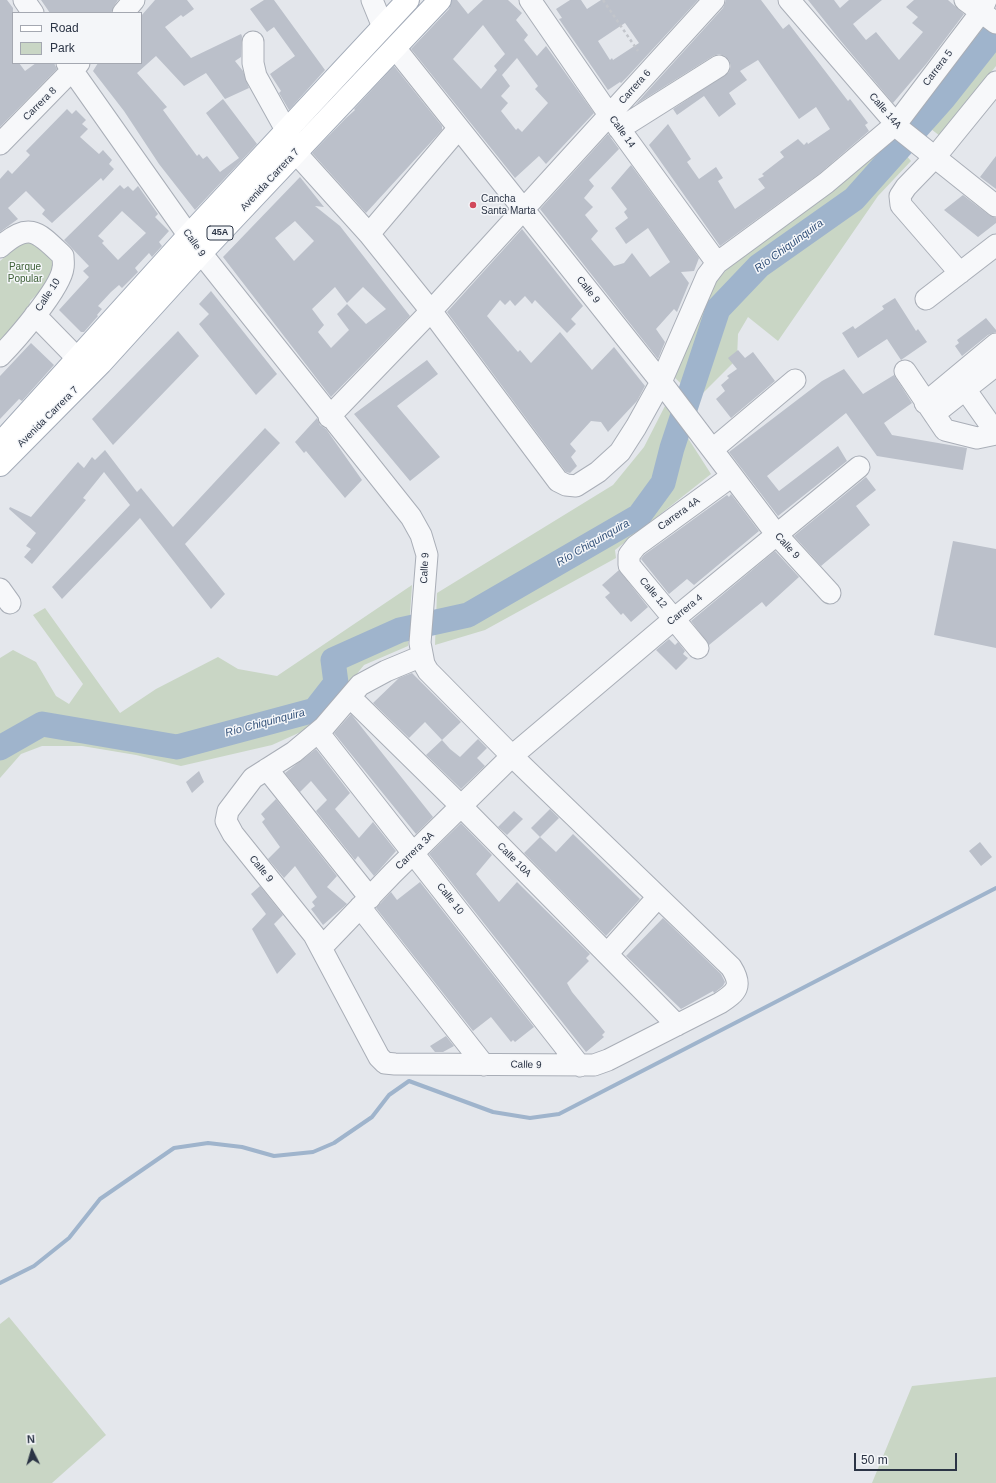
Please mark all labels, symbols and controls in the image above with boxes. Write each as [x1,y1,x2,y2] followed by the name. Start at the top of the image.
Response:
[12,12,142,64] legend
[50,21,79,35] text: Road
[50,41,75,55] text: Park
[920,48,956,88] street label: Carrera 5
[616,67,654,107] street label: Carrera 6
[21,85,59,123] street label: Carrera 8
[866,91,904,131] street label: Calle 14A
[606,114,638,150] street label: Calle 14
[238,146,302,214] street label: Avenida Carrera 7
[481,193,535,216] place label: Cancha Santa Marta
[468,200,478,210] marker: Cancha Santa Marta
[752,217,826,275] water label: Río Chiquinquira
[207,226,233,240] road number: 45A
[180,227,208,259] street label: Calle 9
[8,261,42,284] park label: Parque Popular
[574,274,602,306] street label: Calle 9
[33,276,63,314] street label: Calle 10
[15,384,81,450] street label: Avenida Carrera 7
[656,495,702,533] street label: Carrera 4A
[554,517,632,569] water label: Río Chiquinquira
[772,530,802,562] street label: Calle 9
[418,552,432,584] street label: Calle 9
[637,575,669,611] street label: Calle 12
[665,592,705,628] street label: Carrera 4
[224,706,306,740] water label: Río Chiquinquira
[393,830,437,872] street label: Carrera 3A
[494,840,534,880] street label: Calle 10A
[247,853,275,885] street label: Calle 9
[434,881,466,917] street label: Calle 10
[510,1059,542,1071] street label: Calle 9
[12,1431,52,1471] north arrow
[26,1433,35,1445] text: N
[856,1445,959,1471] scale bar
[861,1453,888,1467] text: 50 m

